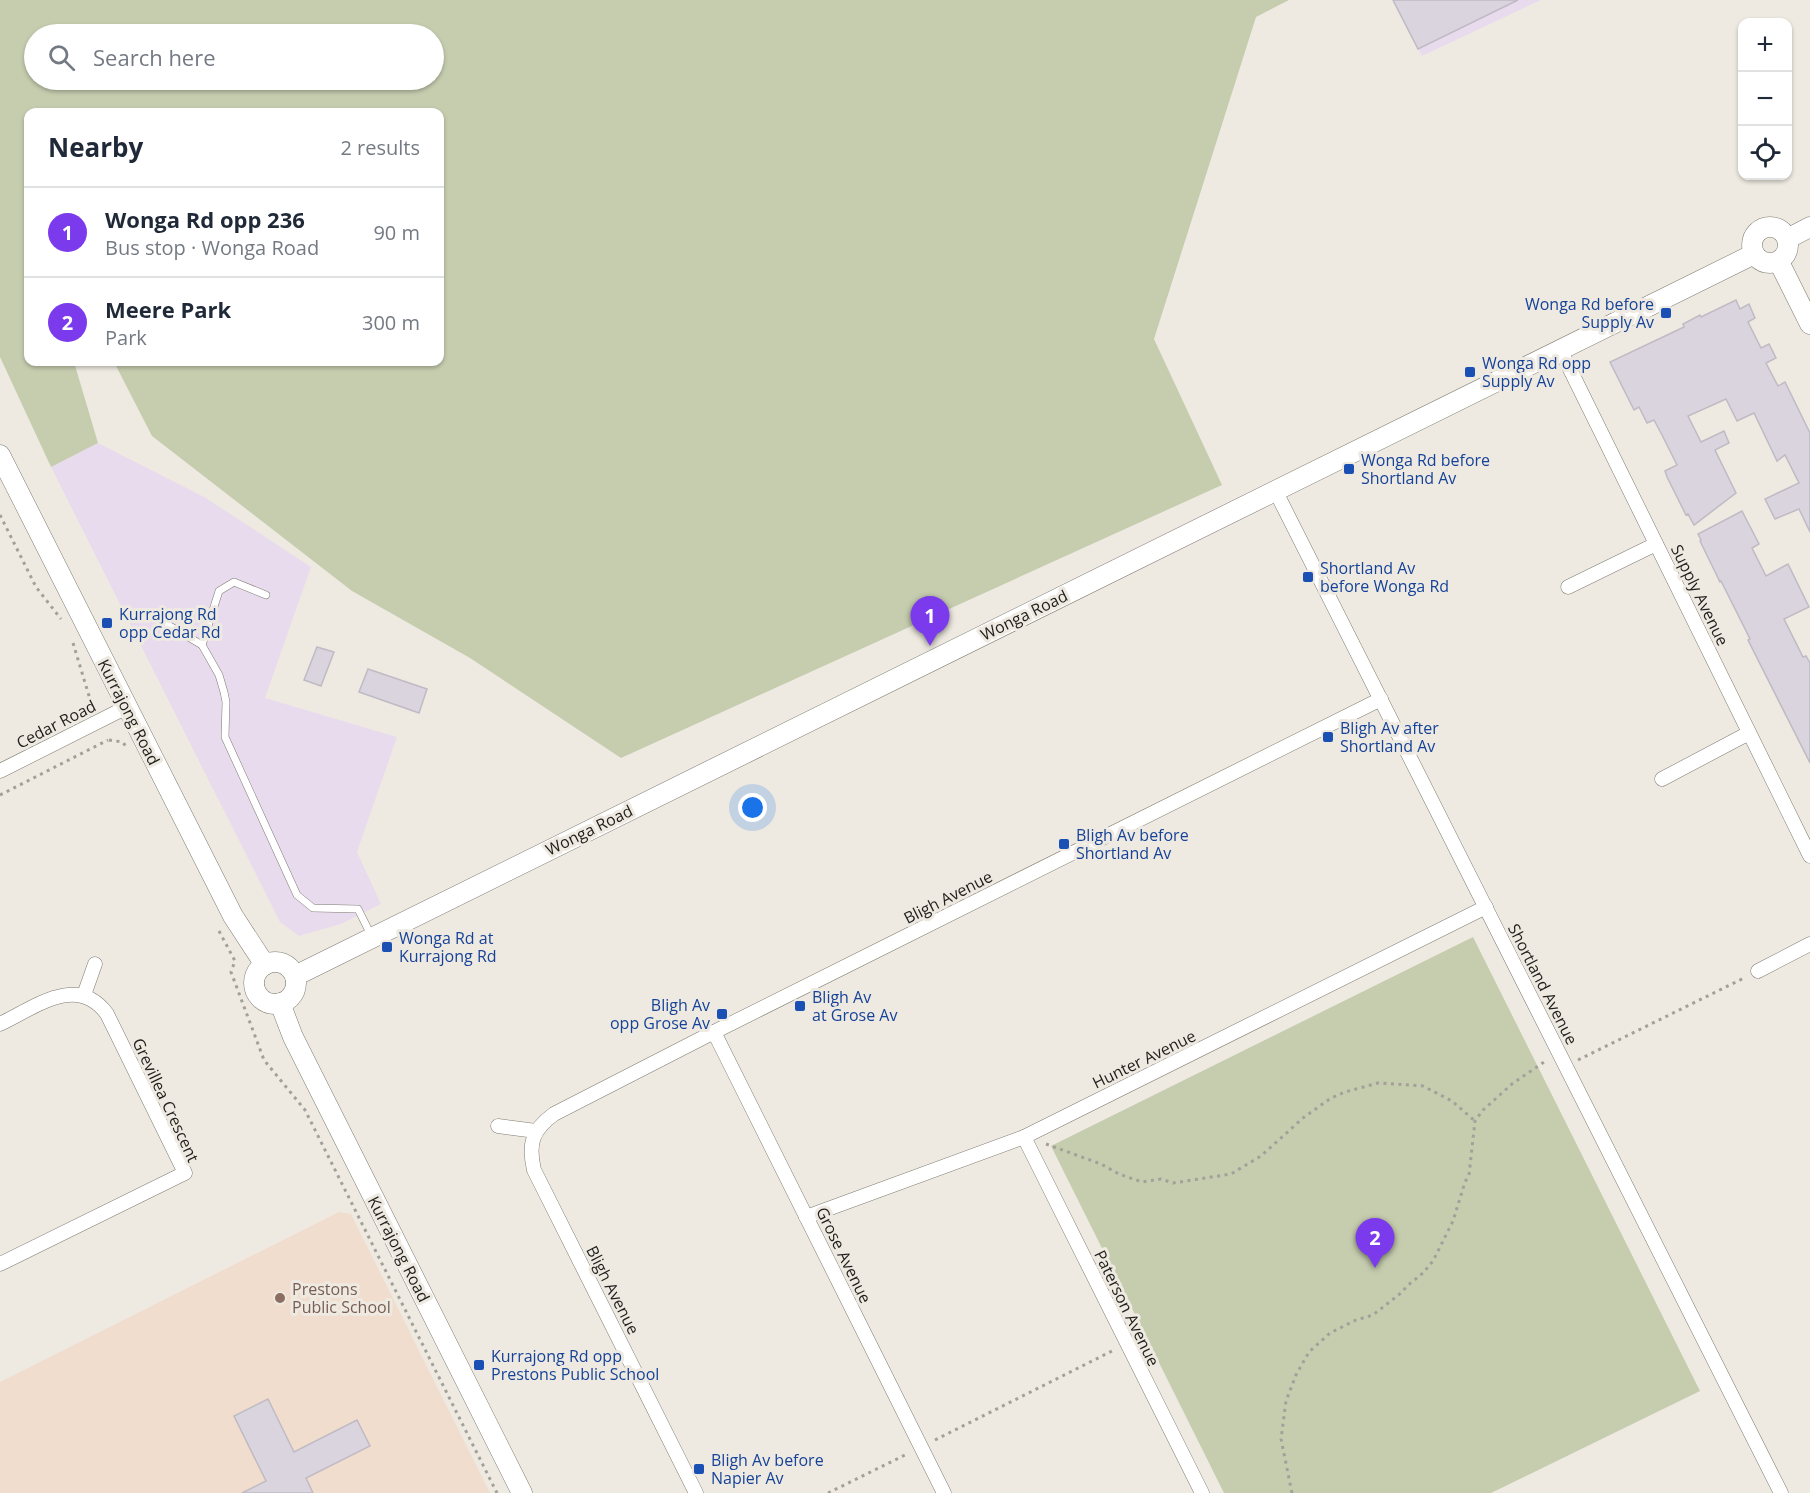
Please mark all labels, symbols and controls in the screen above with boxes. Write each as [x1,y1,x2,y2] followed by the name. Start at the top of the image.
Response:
[1738,18,1792,180] map controls
[1738,18,1792,72] button: +
[24,24,444,90] search box
[45,41,78,74] icon: search
[93,42,216,72] text: Search here
[1738,72,1792,126] button: −
[1738,126,1792,180] button: locate
[48,129,143,165] text: Nearby
[340,134,420,161] text: 2 results
[105,204,305,234] text: Wonga Rd opp 236
[62,219,73,246] text: 1
[373,219,420,246] text: 90 m
[105,234,319,261] text: Bus stop · Wonga Road
[1525,293,1654,333] place label: Wonga Rd before Supply Av
[105,294,231,324] text: Meere Park
[1659,306,1673,320] marker: Wonga Rd before Supply Av
[62,309,73,336] text: 2
[362,309,420,336] text: 300 m
[105,324,147,351] text: Park
[1482,352,1591,392] place label: Wonga Rd opp Supply Av
[1463,365,1477,379] marker: Wonga Rd opp Supply Av
[1361,449,1490,489] place label: Wonga Rd before Shortland Av
[1342,462,1356,476] marker: Wonga Rd before Shortland Av
[1666,541,1734,649] street label: Supply Avenue
[1320,557,1449,597] place label: Shortland Av before Wonga Rd
[1301,570,1315,584] marker: Shortland Av before Wonga Rd
[977,584,1071,646] street label: Wonga Road
[910,596,950,646] pin: 1
[119,603,220,643] place label: Kurrajong Rd opp Cedar Rd
[100,616,114,630] marker: Kurrajong Rd opp Cedar Rd
[93,655,165,769] street label: Kurrajong Road
[12,695,100,753] street label: Cedar Road
[1340,717,1439,757] place label: Bligh Av after Shortland Av
[1321,730,1335,744] marker: Bligh Av after Shortland Av
[738,793,767,822] your location
[542,799,636,861] street label: Wonga Road
[1076,824,1189,864] place label: Bligh Av before Shortland Av
[1057,837,1071,851] marker: Bligh Av before Shortland Av
[900,865,996,929] street label: Bligh Avenue
[1503,920,1583,1048] street label: Shortland Avenue
[399,927,497,967] place label: Wonga Rd at Kurrajong Rd
[380,940,394,954] marker: Wonga Rd at Kurrajong Rd
[812,986,897,1026] place label: Bligh Av at Grose Av
[610,994,710,1034] place label: Bligh Av opp Grose Av
[793,999,807,1013] marker: Bligh Av at Grose Av
[715,1007,729,1021] marker: Bligh Av opp Grose Av
[1089,1024,1199,1094] street label: Hunter Avenue
[128,1034,205,1166] street label: Grevillea Crescent
[363,1192,435,1306] street label: Kurrajong Road
[811,1203,877,1307] street label: Grose Avenue
[1356,1218,1394,1268] pin: 2
[581,1242,645,1338] street label: Bligh Avenue
[1089,1246,1165,1370] street label: Paterson Avenue
[292,1278,391,1318] place label: Prestons Public School
[273,1291,287,1305] marker: Prestons Public School
[491,1345,659,1385] place label: Kurrajong Rd opp Prestons Public School
[472,1358,486,1372] marker: Kurrajong Rd opp Prestons Public School
[711,1449,824,1489] place label: Bligh Av before Napier Av
[692,1462,706,1476] marker: Bligh Av before Napier Av

